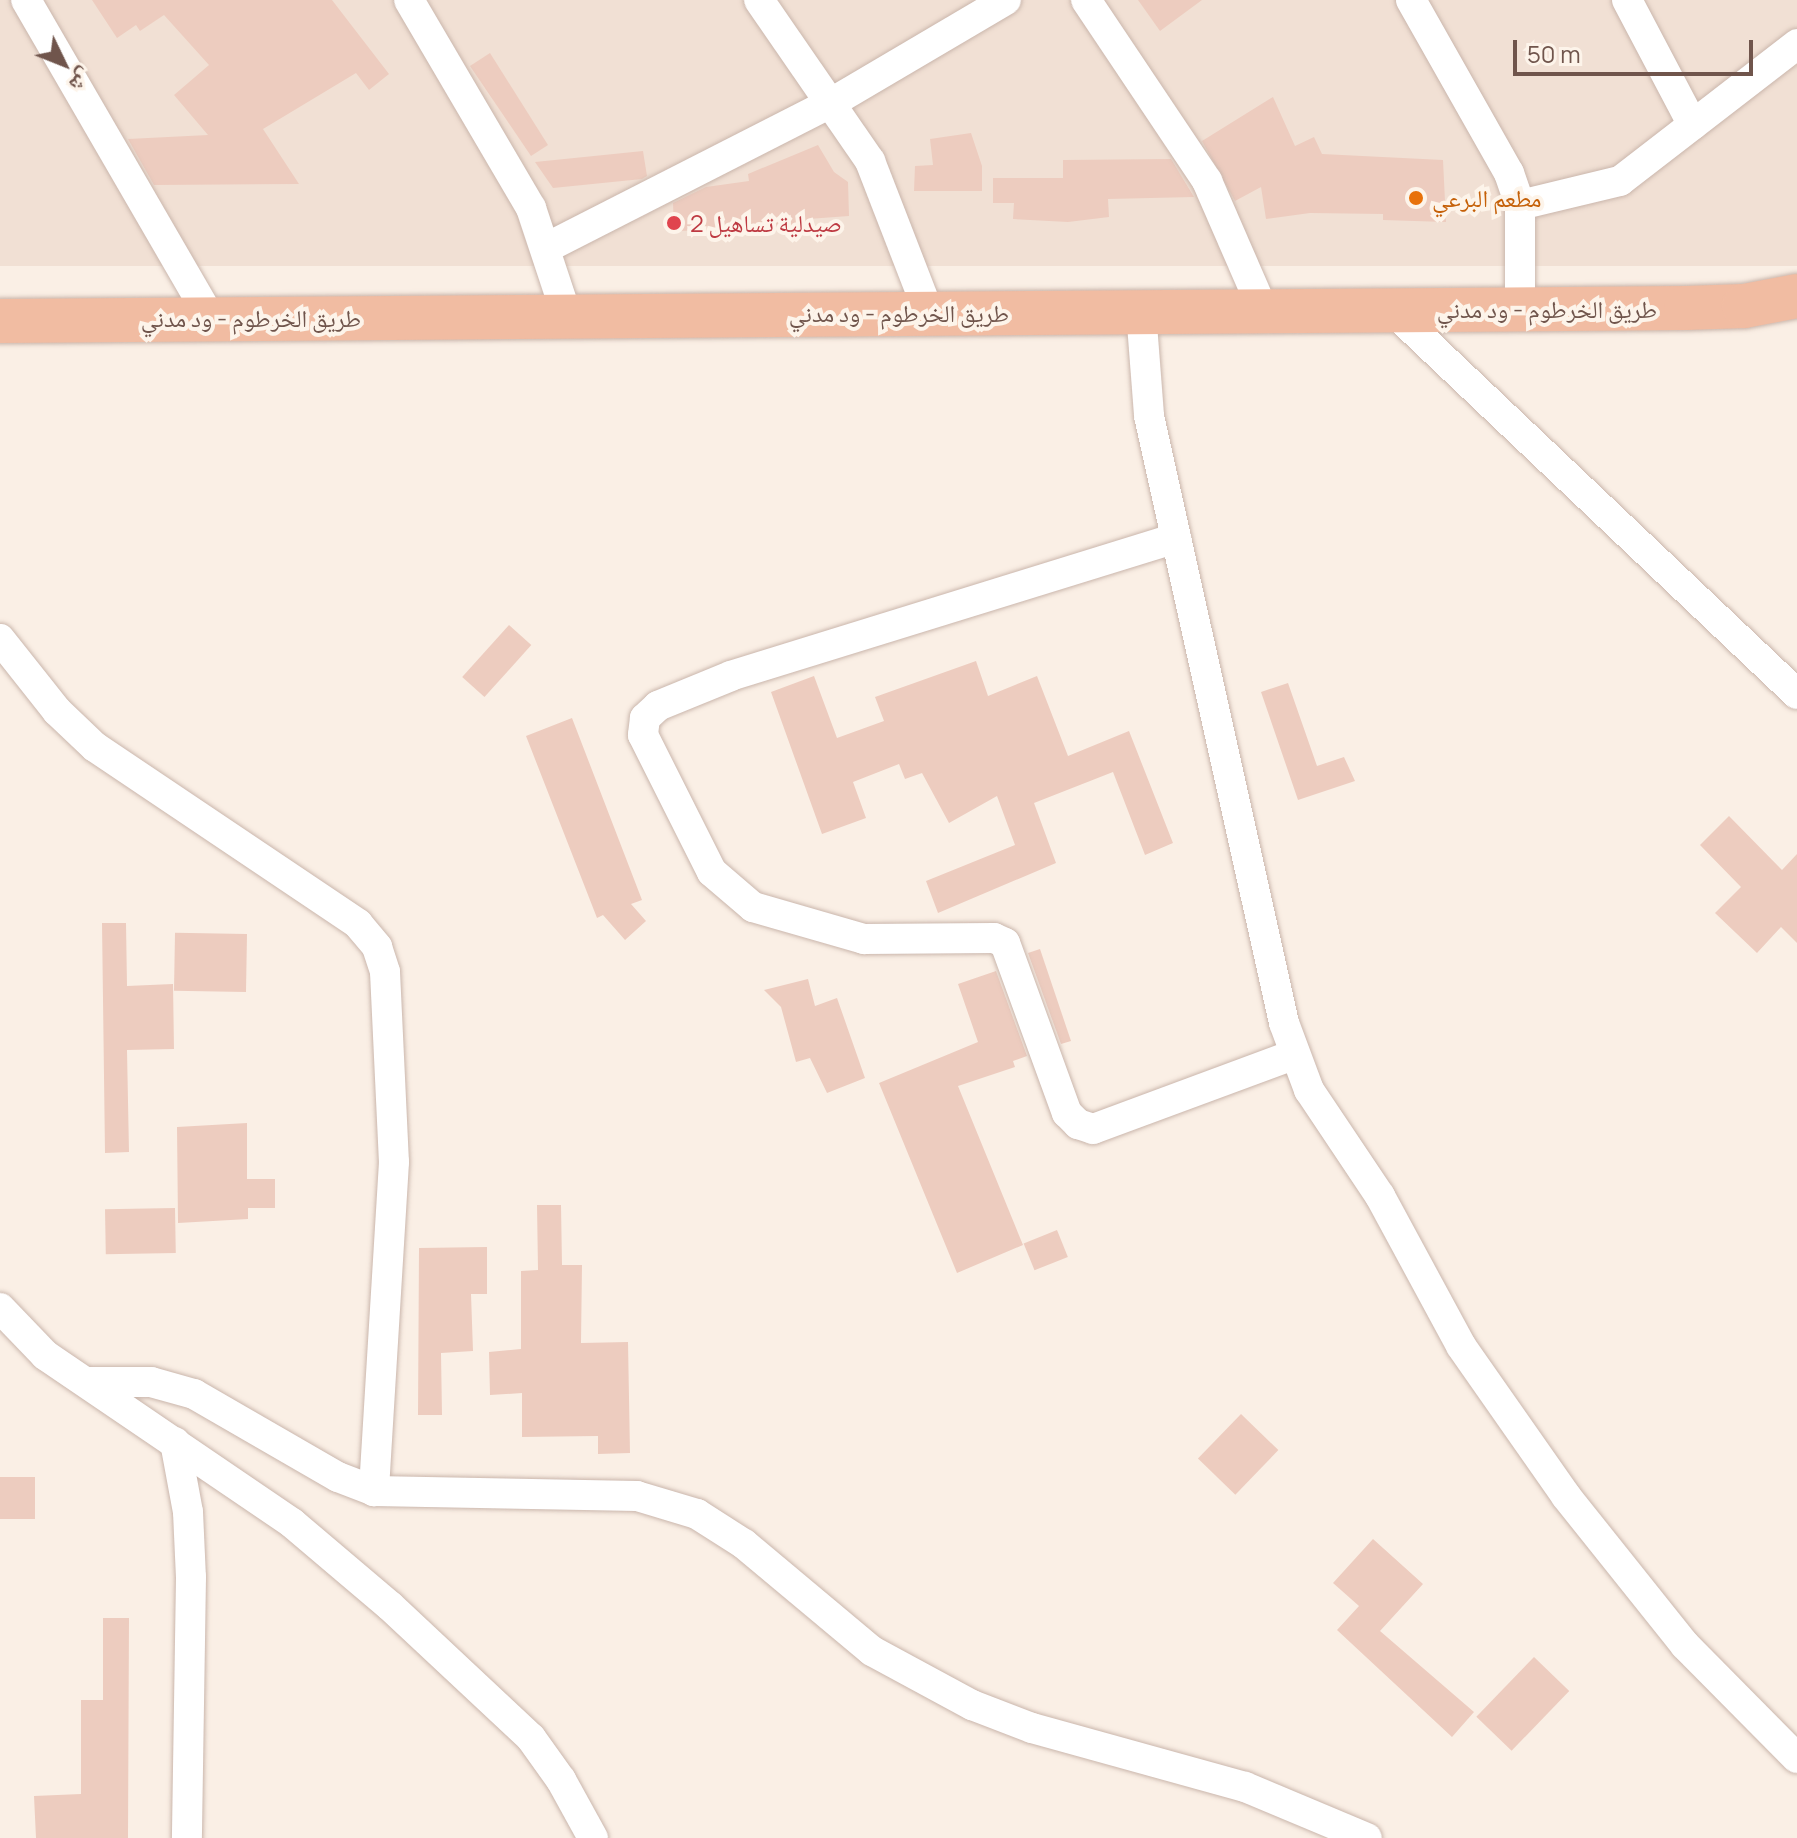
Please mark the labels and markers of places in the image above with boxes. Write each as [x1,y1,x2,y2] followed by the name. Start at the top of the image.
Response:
[1432,184,1542,212] place label: مطعم البرعي
[1407,189,1425,207] marker: مطعم البرعي
[690,209,842,237] place label: صيدلية تساهيل 2
[665,214,683,232] marker: صيدلية تساهيل 2

